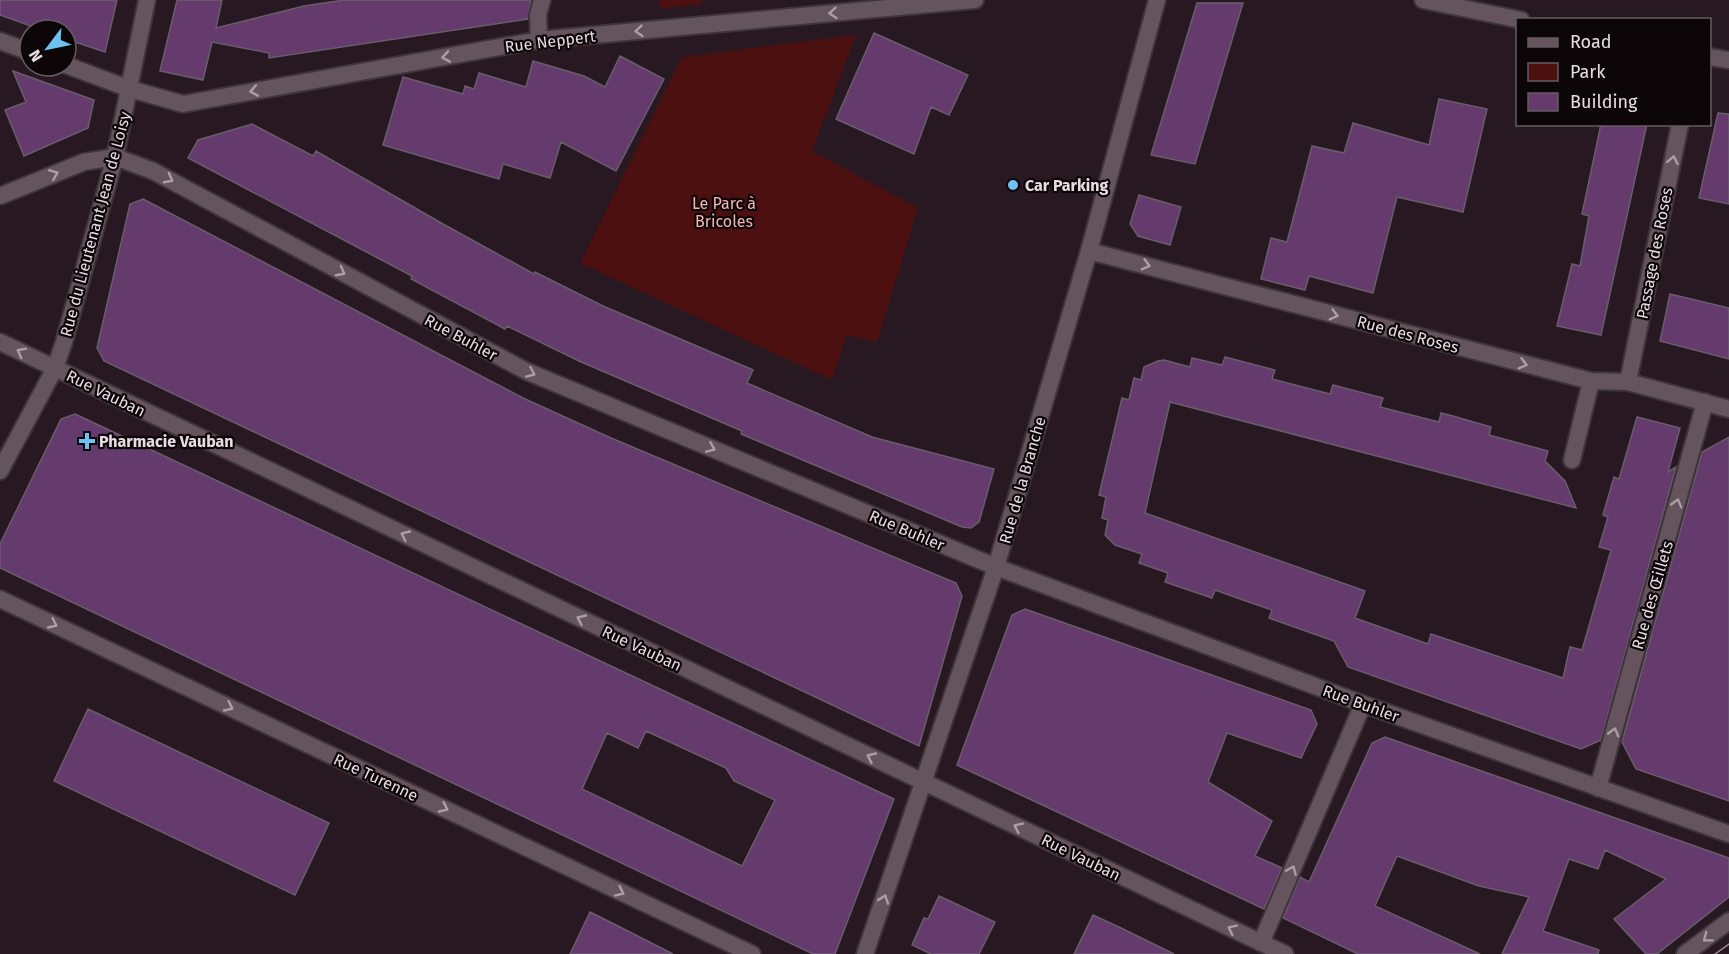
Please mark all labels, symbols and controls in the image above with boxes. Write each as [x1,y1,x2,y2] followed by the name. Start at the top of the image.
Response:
[829,6,838,19] one-way arrow
[18,18,78,78] north arrow
[1516,18,1711,126] legend
[635,24,644,37] one-way arrow
[504,26,597,56] street label: Rue Neppert
[1570,31,1612,53] text: Road
[25,46,47,65] text: N
[441,50,451,63] one-way arrow
[1570,61,1606,83] text: Park
[249,85,259,97] one-way arrow
[1570,91,1638,113] text: Building
[56,109,135,339] street label: Rue du Lieutenant Jean de Loisy
[1666,156,1679,166] one-way arrow
[48,169,59,181] one-way arrow
[163,172,173,183] one-way arrow
[1025,176,1109,195] place label: Car Parking
[1006,178,1020,192] marker: Car Parking
[1632,186,1677,320] street label: Passage des Roses
[692,194,756,231] park label: Le Parc à Bricoles
[1141,258,1151,271] one-way arrow
[334,265,345,276] one-way arrow
[1329,307,1339,320] one-way arrow
[421,310,501,365] street label: Rue Buhler
[1355,312,1461,357] street label: Rue des Roses
[16,348,27,359] one-way arrow
[1518,356,1528,369] one-way arrow
[63,366,148,421] street label: Rue Vauban
[525,366,536,378] one-way arrow
[995,414,1050,546] street label: Rue de la Branche
[99,432,234,451] place label: Pharmacie Vauban
[80,434,94,448] marker: Pharmacie Vauban
[705,441,716,453] one-way arrow
[1670,498,1682,509] one-way arrow
[866,506,948,555] street label: Rue Buhler
[401,531,412,543] one-way arrow
[1628,539,1677,652] street label: Rue des Œillets
[577,615,588,627] one-way arrow
[46,617,57,629] one-way arrow
[599,622,685,675] street label: Rue Vauban
[1320,681,1402,726] street label: Rue Buhler
[223,700,234,712] one-way arrow
[1607,727,1619,737] one-way arrow
[331,750,421,805] street label: Rue Turenne
[867,752,878,764] one-way arrow
[437,801,448,813] one-way arrow
[1014,823,1025,834] one-way arrow
[1038,830,1123,885] street label: Rue Vauban
[1285,865,1297,876] one-way arrow
[613,884,624,896] one-way arrow
[877,894,889,905] one-way arrow
[1227,925,1238,937] one-way arrow
[1703,930,1714,941] one-way arrow

